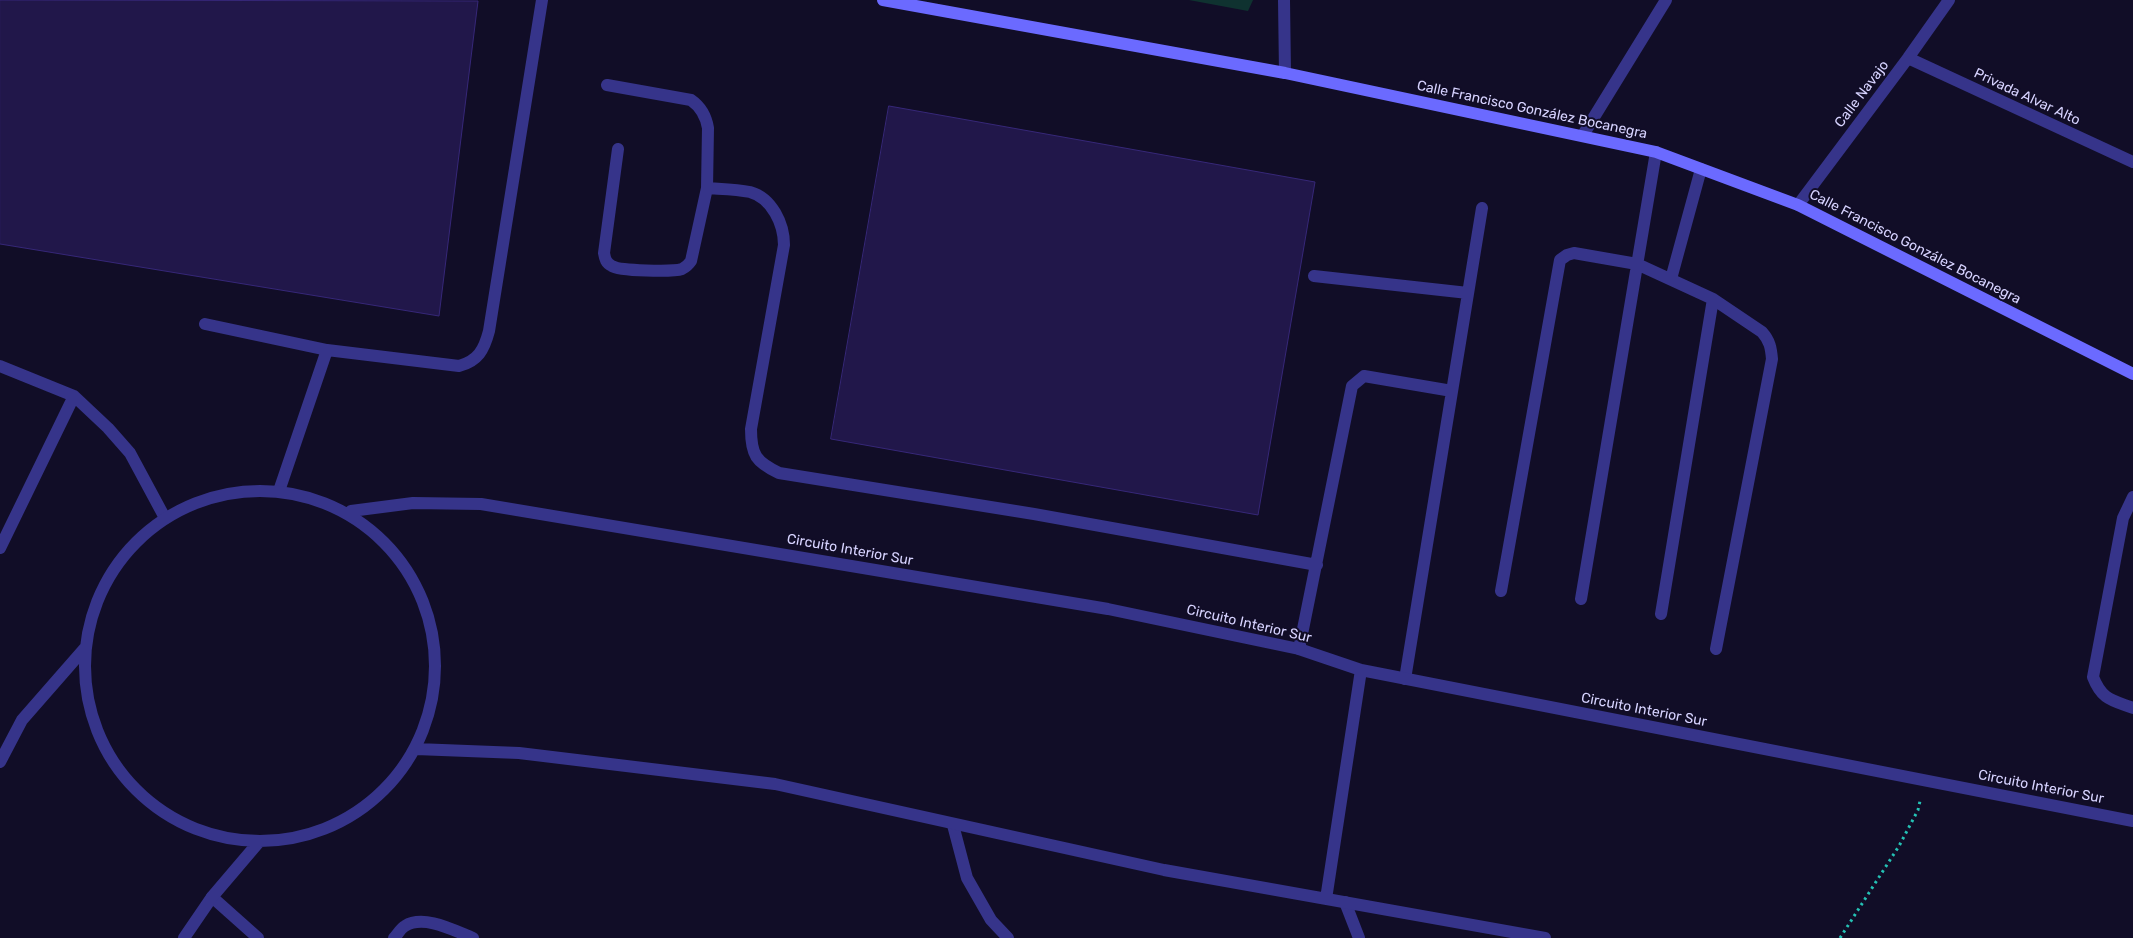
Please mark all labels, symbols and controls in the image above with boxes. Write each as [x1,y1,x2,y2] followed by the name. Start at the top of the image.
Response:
[1831,57,1893,131] street label: Calle Navajo
[1971,65,2083,129] street label: Privada Alvar Alto
[1415,77,1649,143] street label: Calle Francisco González Bocanegra
[1806,186,2024,308] street label: Calle Francisco González Bocanegra
[786,531,914,569] street label: Circuito Interior Sur
[1185,601,1313,647] street label: Circuito Interior Sur
[1580,690,1708,730] street label: Circuito Interior Sur
[1977,767,2105,807] street label: Circuito Interior Sur

